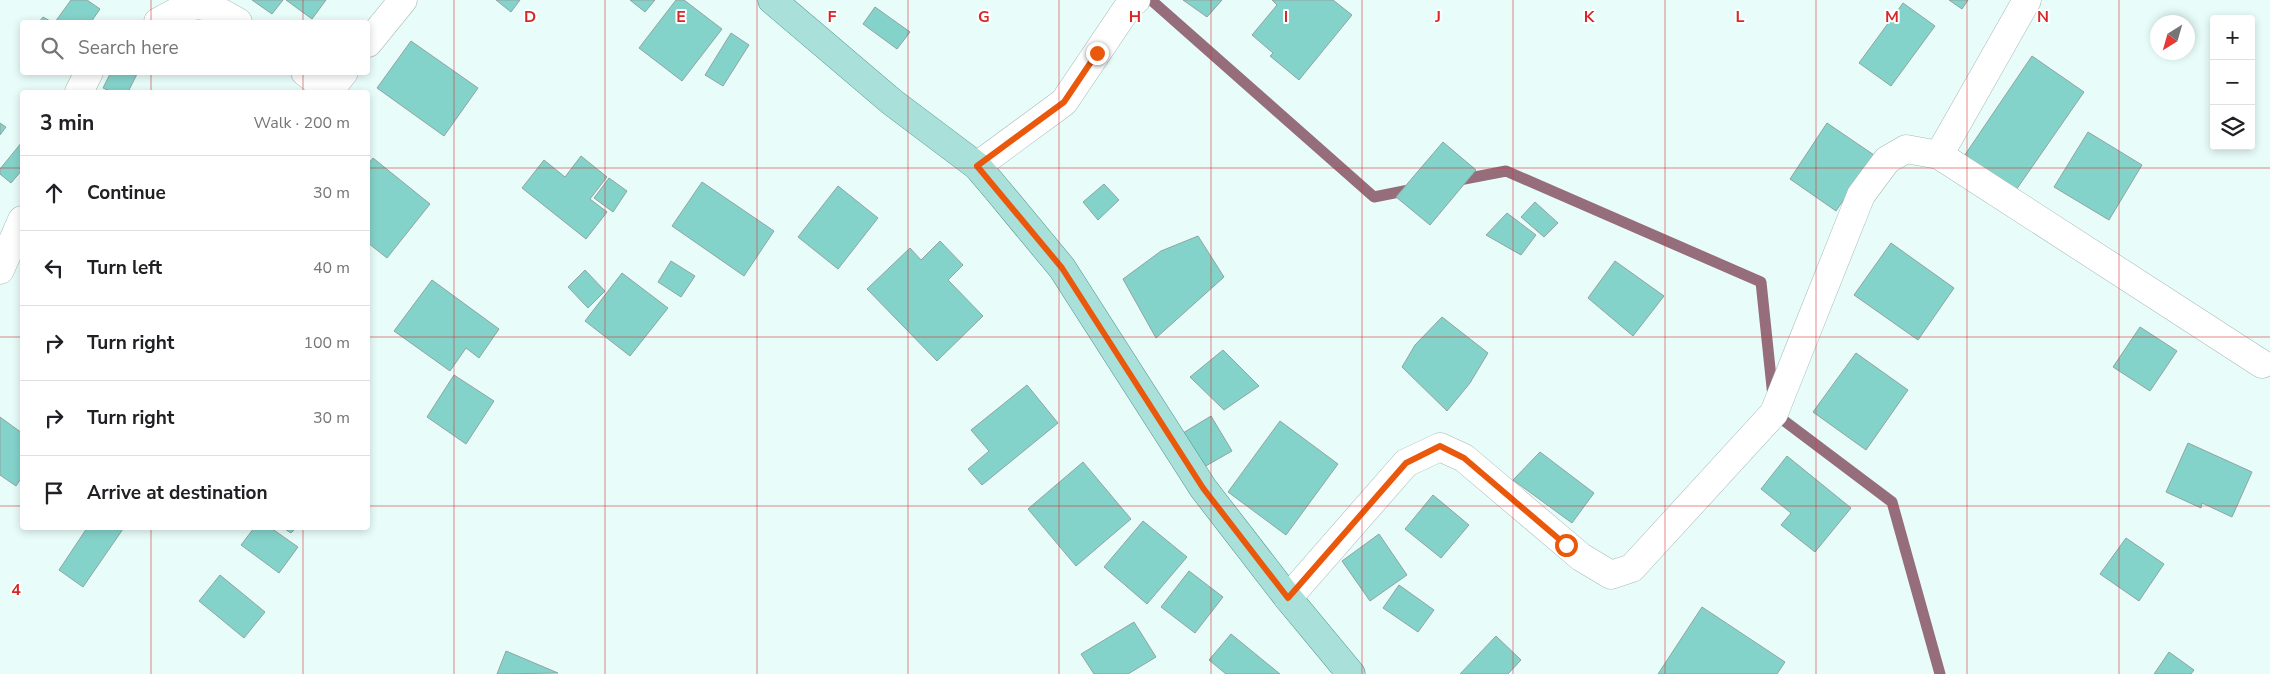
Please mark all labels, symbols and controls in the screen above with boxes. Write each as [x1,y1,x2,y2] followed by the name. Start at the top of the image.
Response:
[524,6,536,28] text: D
[676,6,686,28] text: E
[828,6,837,28] text: F
[978,6,990,28] text: G
[1129,6,1141,28] text: H
[1284,6,1288,28] text: I
[1434,6,1441,28] text: J
[1584,6,1596,28] text: K
[1736,6,1745,28] text: L
[1885,6,1899,28] text: M
[2037,6,2049,28] text: N
[2150,15,2195,60] north arrow
[2210,15,2255,150] map controls
[2210,15,2255,60] button: +
[20,20,370,75] search box
[38,34,66,62] icon: search
[78,35,179,61] text: Search here
[1086,42,1109,65] route end
[2210,60,2255,105] button: −
[2210,105,2255,150] button: layers
[40,109,94,137] text: 3 min
[254,112,350,134] text: Walk · 200 m
[40,179,68,207] icon: ahead
[87,180,166,206] text: Continue
[313,182,350,204] text: 30 m
[40,254,68,282] icon: left
[87,255,162,281] text: Turn left
[313,257,350,279] text: 40 m
[40,329,68,357] icon: right
[87,330,174,356] text: Turn right
[303,332,350,354] text: 100 m
[40,404,68,432] icon: right
[87,405,174,431] text: Turn right
[313,407,350,429] text: 30 m
[40,479,68,507] icon: arrive
[87,480,268,506] text: Arrive at destination
[1555,534,1578,557] route start
[11,579,21,601] text: 4

